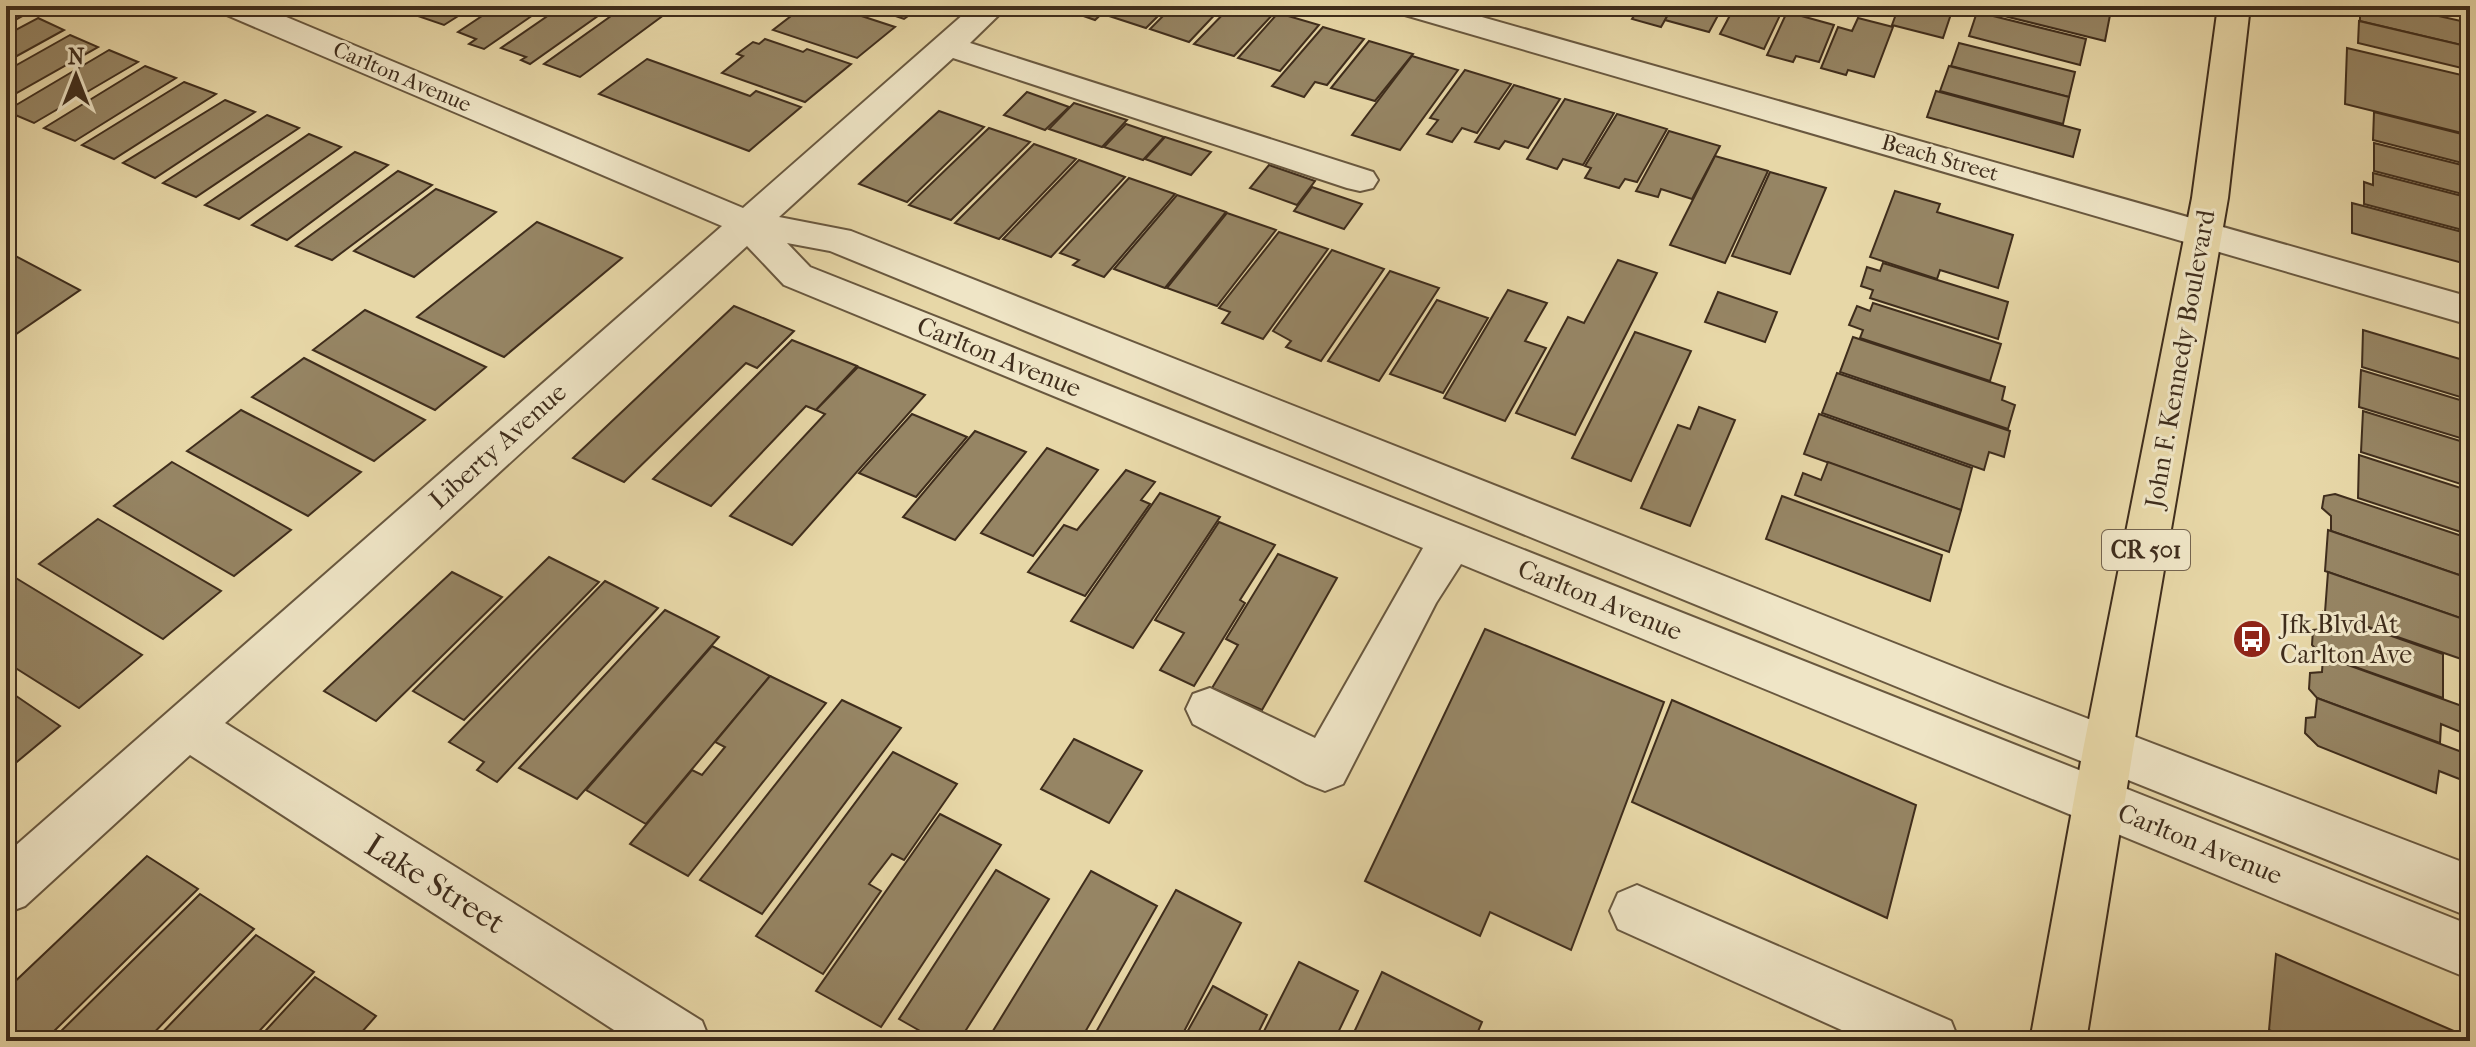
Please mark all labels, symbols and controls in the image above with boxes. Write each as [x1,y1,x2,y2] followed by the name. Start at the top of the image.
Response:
[36,36,116,116] north arrow
[329,36,475,118] street label: Carlton Avenue
[68,44,85,70] text: N
[1879,129,2001,187] street label: Beach Street
[2138,207,2222,512] street label: John F. Kennedy Boulevard
[912,310,1086,404] street label: Carlton Avenue
[423,376,573,516] street label: Liberty Avenue
[2102,530,2190,570] road number: CR 501
[1513,553,1687,647] street label: Carlton Avenue
[2278,609,2412,670] place label: Jfk Blvd At Carlton Ave
[2231,618,2273,660] bus stop icon: Jfk Blvd At Carlton Ave
[2113,797,2287,891] street label: Carlton Avenue
[358,827,512,942] street label: Lake Street

